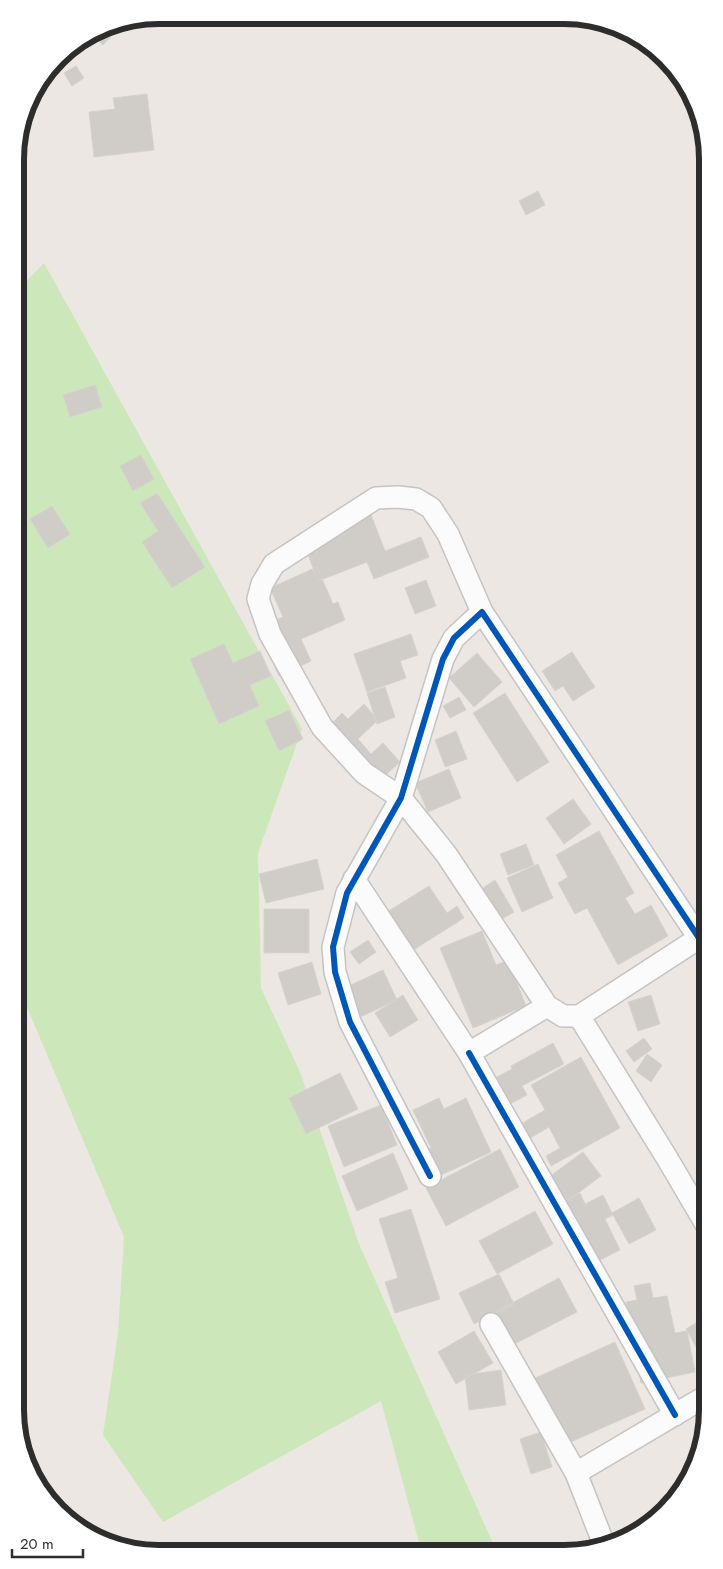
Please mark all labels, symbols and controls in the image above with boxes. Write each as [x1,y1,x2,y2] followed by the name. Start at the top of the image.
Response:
[12,1526,84,1558] scale bar
[20,1533,54,1555] text: 20 m

